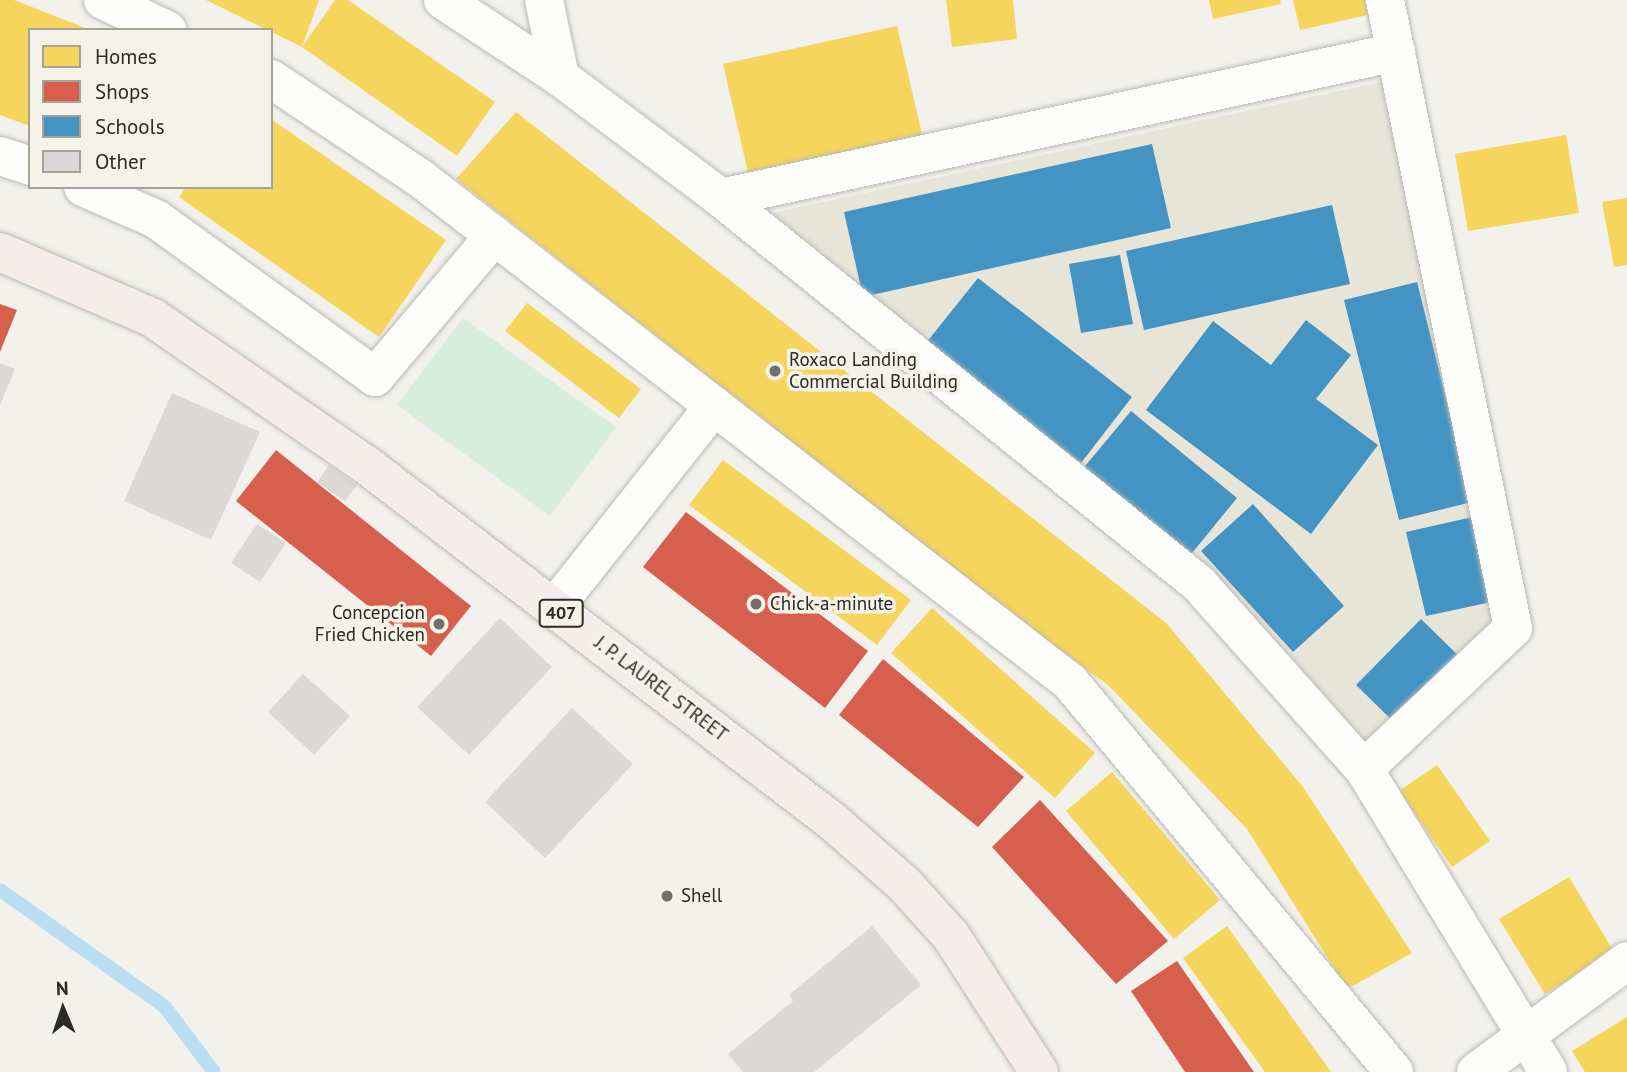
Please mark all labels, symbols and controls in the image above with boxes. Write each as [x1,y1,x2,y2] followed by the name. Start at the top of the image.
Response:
[28,28,273,189] legend
[95,43,157,70] text: Homes
[95,78,149,105] text: Shops
[95,113,165,140] text: Schools
[95,148,146,175] text: Other
[789,349,958,393] place label: Roxaco Landing Commercial Building
[767,363,783,379] marker: Roxaco Landing Commercial Building
[770,593,893,615] place label: Chick-a-minute
[748,596,764,612] marker: Chick-a-minute
[538,598,584,628] road number: 407
[315,602,425,646] place label: Concepcion Fried Chicken
[431,616,447,632] marker: Concepcion Fried Chicken
[588,630,734,748] street label: J. P. LAUREL STREET
[681,885,722,907] place label: Shell
[659,888,675,904] marker: Shell
[28,974,98,1044] north arrow
[56,976,69,1000] text: N

